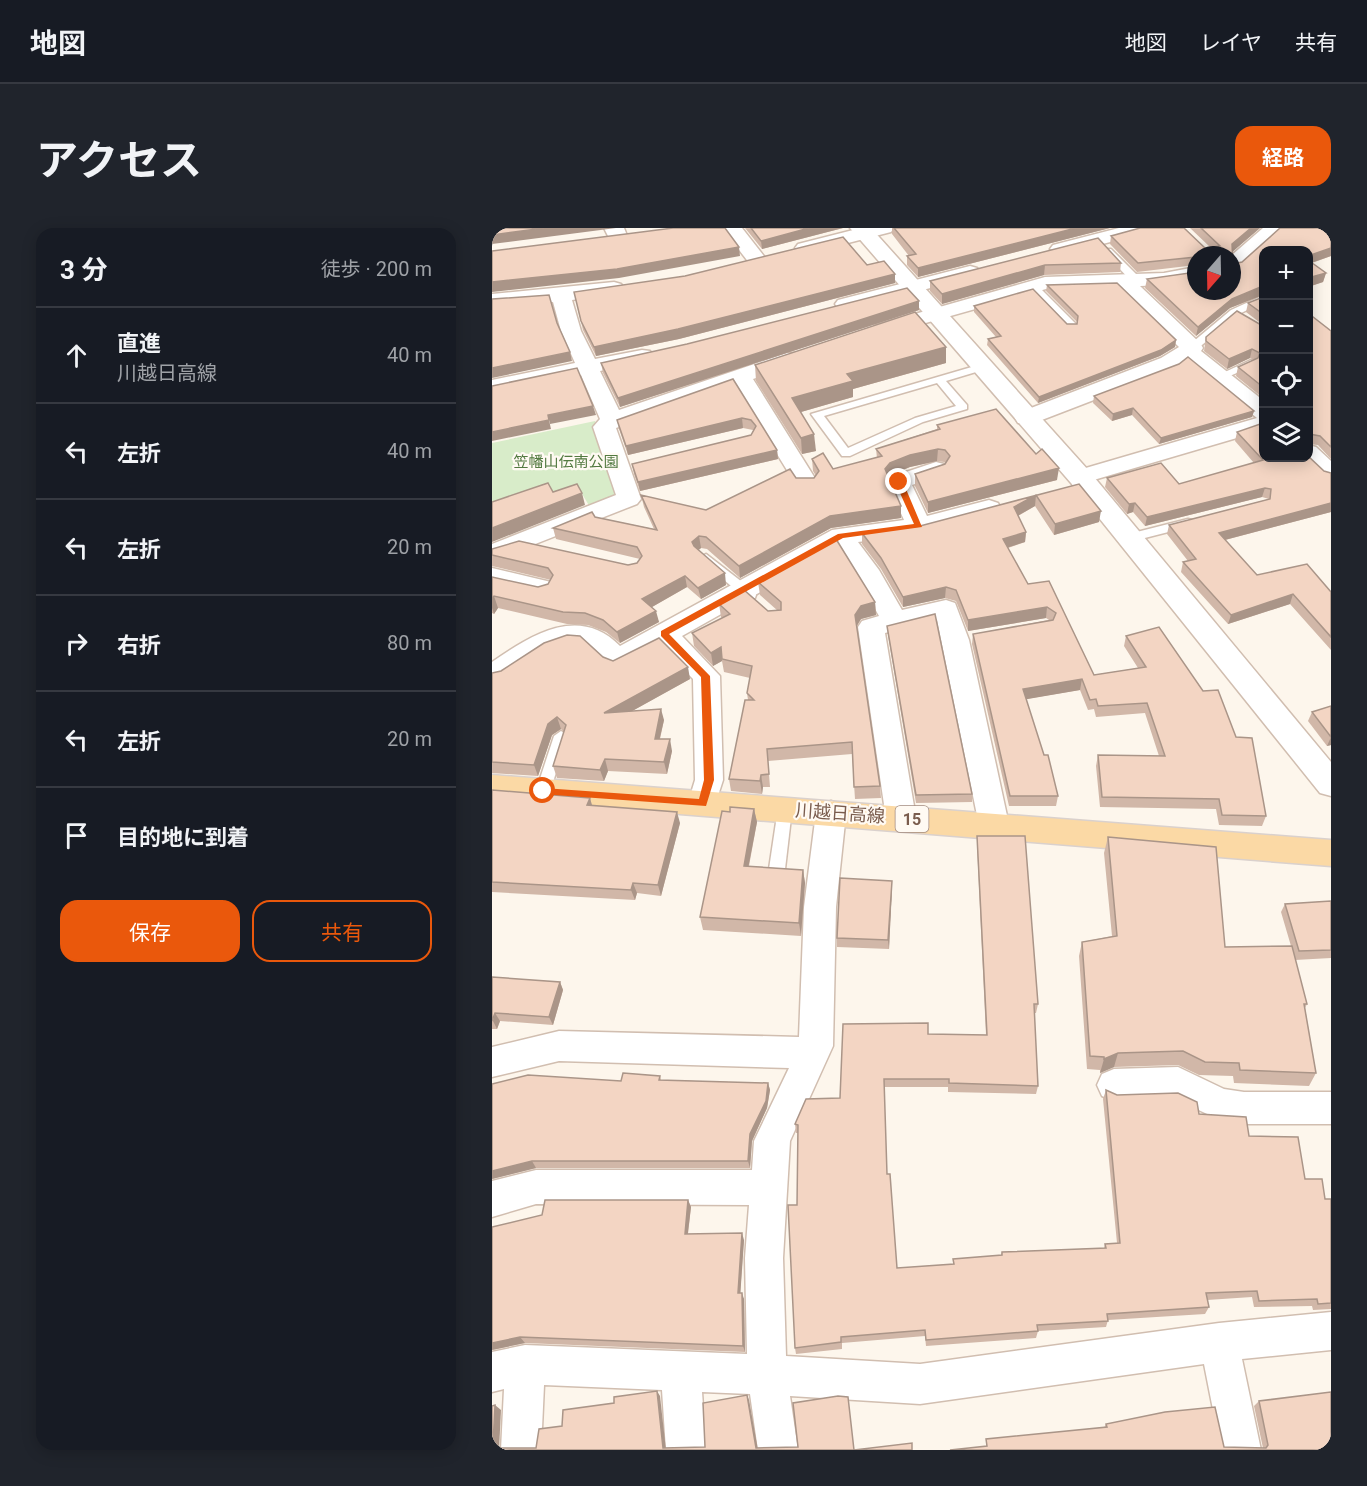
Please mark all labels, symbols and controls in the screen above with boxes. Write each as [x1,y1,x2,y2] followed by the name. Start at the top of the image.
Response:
[30,27,86,60] text: 地図
[1125,31,1167,55] text: 地図
[1200,31,1262,55] text: レイヤ
[1295,31,1337,55] text: 共有
[1235,126,1331,186] button: 経路
[36,136,202,185] text: アクセス
[1187,246,1241,300] north arrow
[1259,246,1313,462] map controls
[1259,246,1313,300] button: +
[60,255,107,285] text: 3 分
[321,257,432,281] text: 徒歩 · 200 m
[1259,300,1313,354] button: −
[117,331,161,356] text: 直進
[60,339,93,372] icon: ahead
[387,343,432,367] text: 40 m
[1259,354,1313,408] button: locate
[117,361,217,385] text: 川越日高線
[1259,408,1313,462] button: layers
[60,435,93,468] icon: left
[387,439,432,463] text: 40 m
[117,441,161,466] text: 左折
[513,453,619,471] park label: 笠幡山伝南公園
[885,468,911,494] route end
[60,531,93,564] icon: left
[387,535,432,559] text: 20 m
[117,537,161,562] text: 左折
[60,627,93,660] icon: right
[387,631,432,655] text: 80 m
[117,633,161,658] text: 右折
[60,723,93,756] icon: left
[387,727,432,751] text: 20 m
[117,729,161,754] text: 左折
[529,777,555,803] route start
[794,799,886,827] street label: 川越日高線
[896,806,928,832] road number: 15
[60,819,93,852] icon: arrive
[117,825,249,850] text: 目的地に到着
[60,900,240,962] button: 保存
[252,900,432,962] button: 共有

